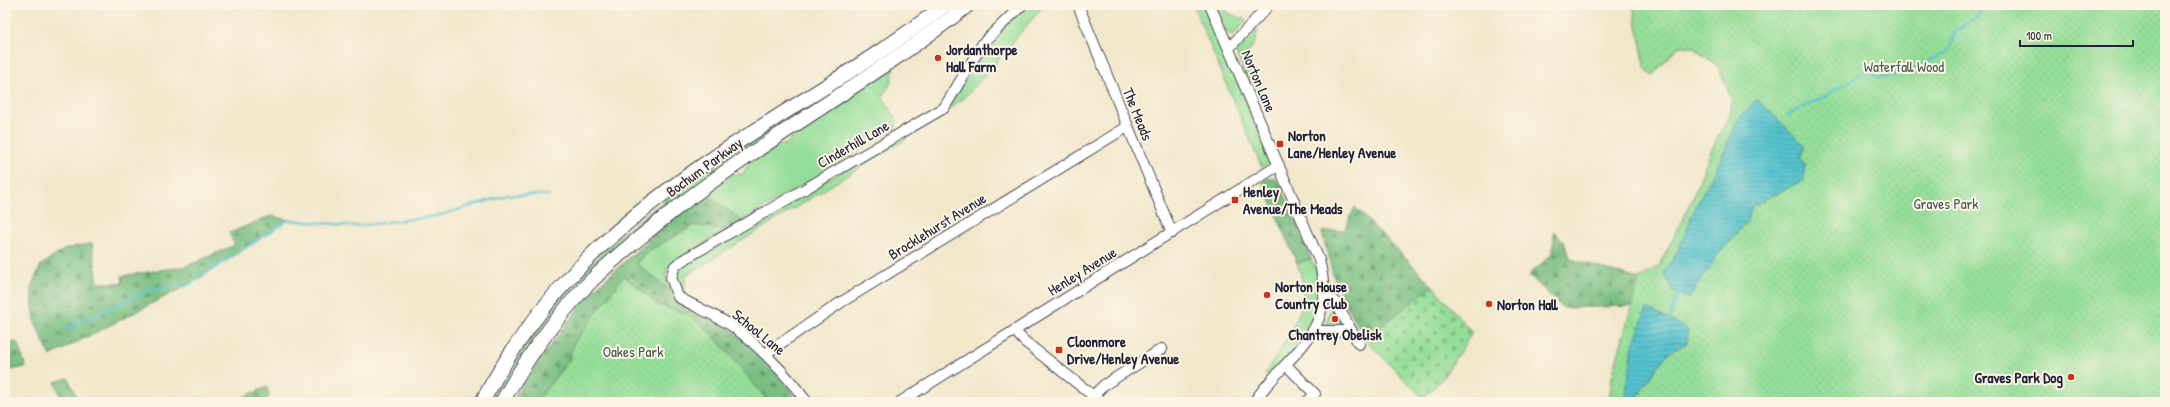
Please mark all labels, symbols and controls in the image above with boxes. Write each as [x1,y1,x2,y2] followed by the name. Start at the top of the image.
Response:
[2020,22,2133,48] scale bar
[2026,27,2052,44] text: 100 m
[946,39,1018,77] place label: Jordanthorpe Hall Farm
[1237,47,1281,115] street label: Norton Lane
[933,53,943,63] marker: Jordanthorpe Hall Farm
[1864,56,1944,77] park label: Waterfall Wood
[1118,85,1158,144] street label: The Meads
[813,115,893,173] street label: Cinderhill Lane
[1288,125,1396,164] place label: Norton Lane/Henley Avenue
[662,132,746,202] street label: Bochum Parkway
[1275,139,1285,149] marker: Norton Lane/Henley Avenue
[1243,181,1343,219] place label: Henley Avenue/The Meads
[884,187,990,265] street label: Brocklehurst Avenue
[1913,193,1979,214] park label: Graves Park
[1230,195,1240,205] marker: Henley Avenue/The Meads
[1044,242,1120,300] street label: Henley Avenue
[1275,276,1347,315] place label: Norton House Country Club
[1262,290,1272,300] marker: Norton House Country Club
[1497,294,1558,315] place label: Norton Hall
[1484,299,1494,309] marker: Norton Hall
[728,304,790,360] street label: School Lane
[1330,314,1340,324] marker: Chantrey Obelisk
[1288,324,1383,346] place label: Chantrey Obelisk
[1067,331,1179,370] place label: Cloonmore Drive/Henley Avenue
[603,341,663,362] park label: Oakes Park
[1054,345,1064,355] marker: Cloonmore Drive/Henley Avenue
[1975,367,2063,389] place label: Graves Park Dog
[2066,372,2076,382] marker: Graves Park Dog

